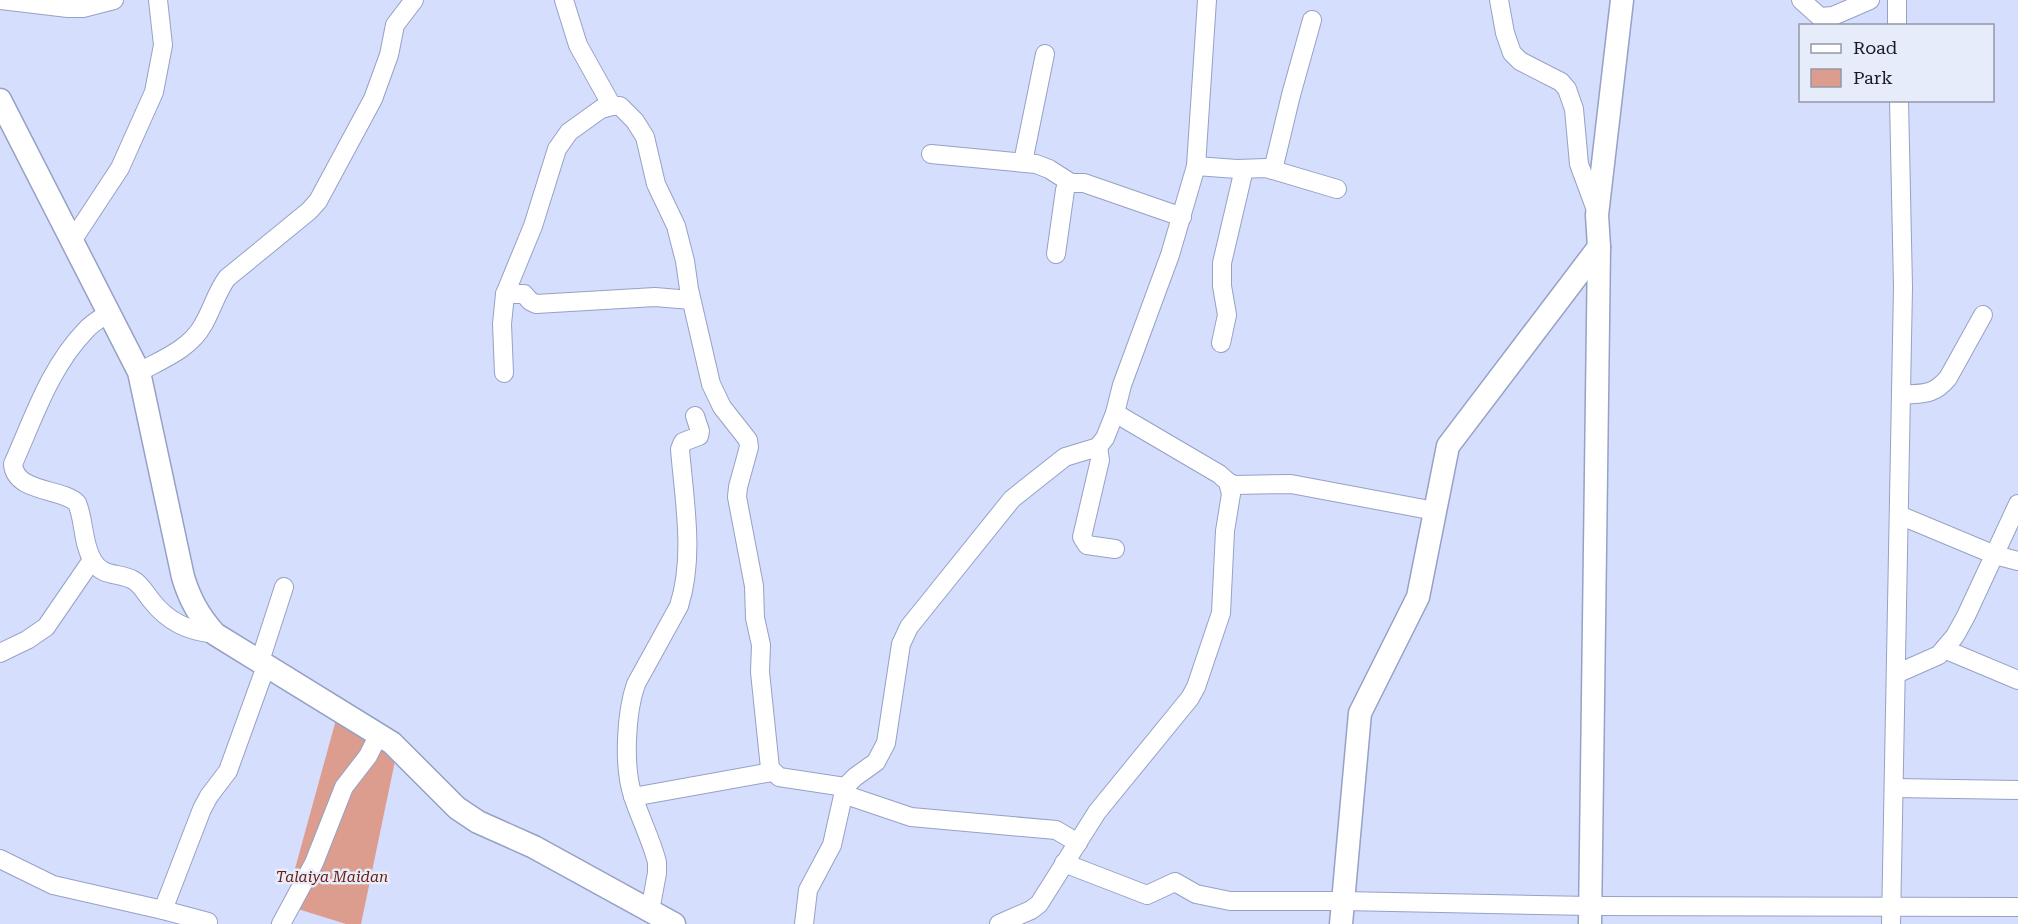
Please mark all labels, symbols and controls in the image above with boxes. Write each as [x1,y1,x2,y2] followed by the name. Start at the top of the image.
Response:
[1799,24,1994,102] legend
[1853,37,1898,58] text: Road
[1853,67,1893,88] text: Park
[276,868,388,886] park label: Talaiya Maidan

